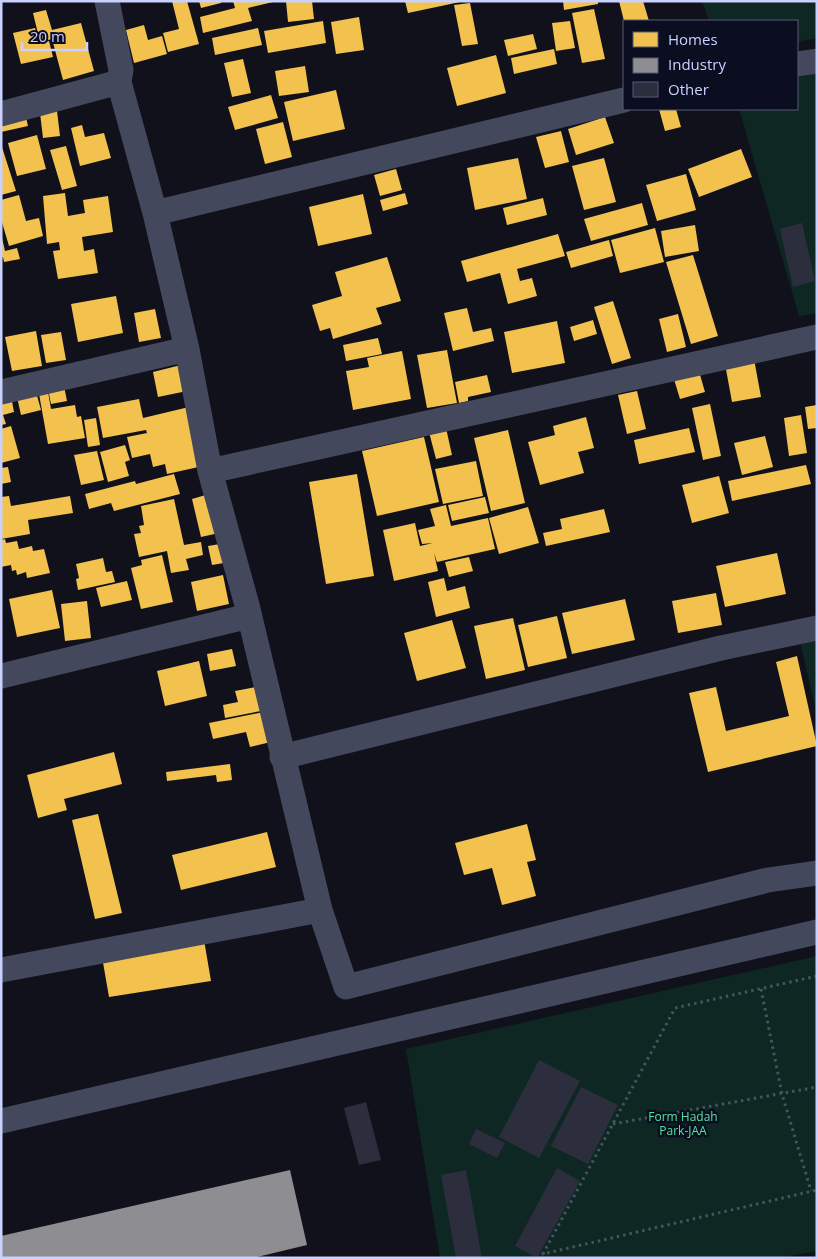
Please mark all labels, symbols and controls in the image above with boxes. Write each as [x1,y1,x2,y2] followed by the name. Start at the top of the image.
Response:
[22,20,88,52] scale bar
[623,20,798,110] legend
[30,26,65,46] text: 20 m
[668,29,718,49] text: Homes
[668,54,726,74] text: Industry
[668,79,709,99] text: Other
[648,1108,718,1139] park label: Form Hadah Park-JAA

